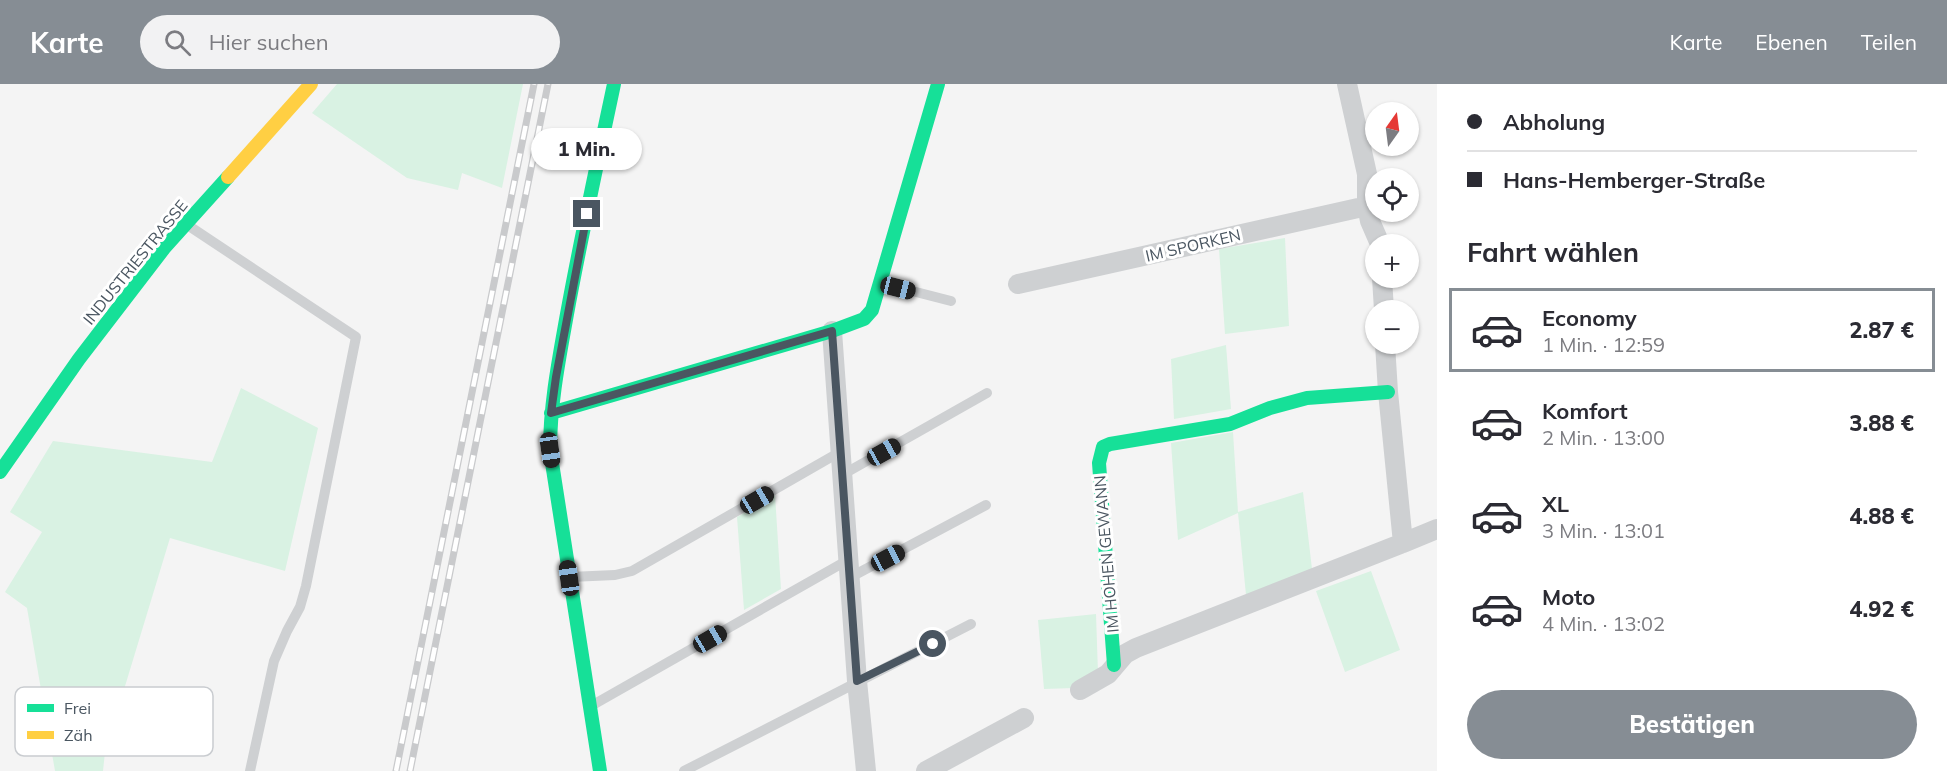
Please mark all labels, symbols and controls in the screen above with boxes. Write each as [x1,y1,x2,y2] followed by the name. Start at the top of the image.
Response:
[140,15,560,69] search box
[30,25,104,60] text: Karte
[161,26,194,59] icon: search
[209,28,329,56] text: Hier suchen
[1670,29,1722,55] text: Karte
[1755,29,1828,55] text: Ebenen
[1861,29,1917,55] text: Teilen
[1365,102,1419,156] north arrow
[1365,102,1419,354] map controls
[1503,108,1605,136] text: Abholung
[532,127,642,169] callout: 1 Min.
[557,136,616,161] text: 1 Min.
[1503,166,1765,194] text: Hans-Hemberger-Straße
[1365,168,1419,222] button: locate
[78,196,192,328] street label: INDUSTRIESTRASSE
[573,200,600,227] route end
[1143,224,1243,266] street label: IM SPORKEN
[1365,234,1419,288] button: +
[1467,235,1639,269] text: Fahrt wählen
[878,275,918,301] car
[1365,300,1419,354] button: −
[1470,303,1524,357] icon: car
[1542,304,1637,332] text: Economy
[1849,316,1914,344] text: 2.87 €
[1542,332,1665,357] text: 1 Min. · 12:59
[1470,396,1524,450] icon: car
[1542,397,1628,425] text: Komfort
[1849,409,1914,437] text: 3.88 €
[1542,425,1665,450] text: 2 Min. · 13:00
[539,431,561,469] car
[864,435,904,469] car
[1089,474,1123,634] street label: IM HOHEN GEWANN
[737,483,777,517] car
[1470,489,1524,543] icon: car
[1542,490,1569,518] text: XL
[1849,502,1914,530] text: 4.88 €
[1542,518,1665,543] text: 3 Min. · 13:01
[868,542,908,574] car
[558,559,580,597] car
[1470,582,1524,636] icon: car
[1542,583,1595,611] text: Moto
[1849,595,1914,623] text: 4.92 €
[1542,611,1665,636] text: 4 Min. · 13:02
[690,622,730,656] car
[919,630,946,657] route start
[15,687,213,756] legend
[1467,690,1917,759] button: Bestätigen
[64,698,91,718] text: Frei
[64,725,93,745] text: Zäh

